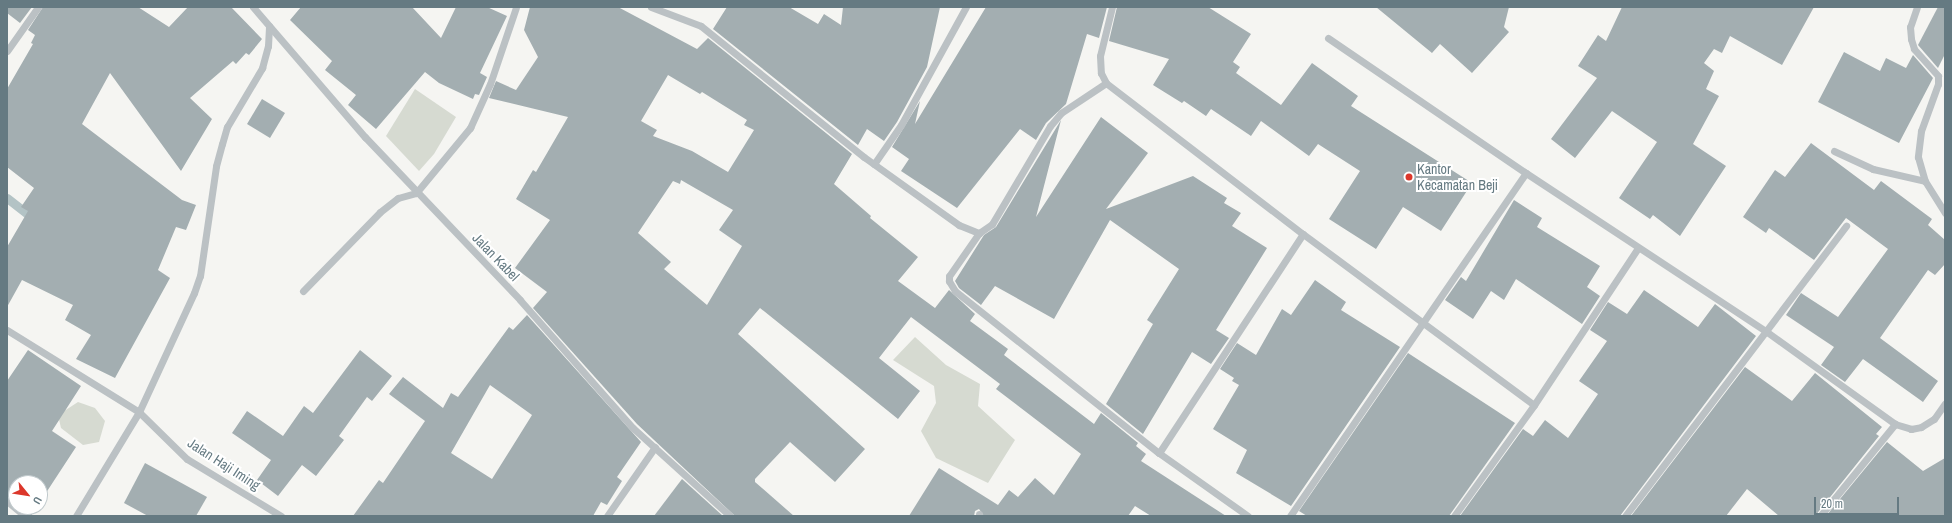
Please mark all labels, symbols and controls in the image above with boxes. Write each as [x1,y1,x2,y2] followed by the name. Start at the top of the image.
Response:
[1417,161,1498,194] place label: Kantor Kecamatan Beji
[1404,172,1414,182] marker: Kantor Kecamatan Beji
[469,230,523,284] street label: Jalan Kabel
[185,434,263,494] street label: Jalan Haji Iming
[8,475,48,515] north arrow
[1816,489,1901,515] scale bar
[30,494,45,507] text: U
[1821,496,1843,512] text: 20 m

